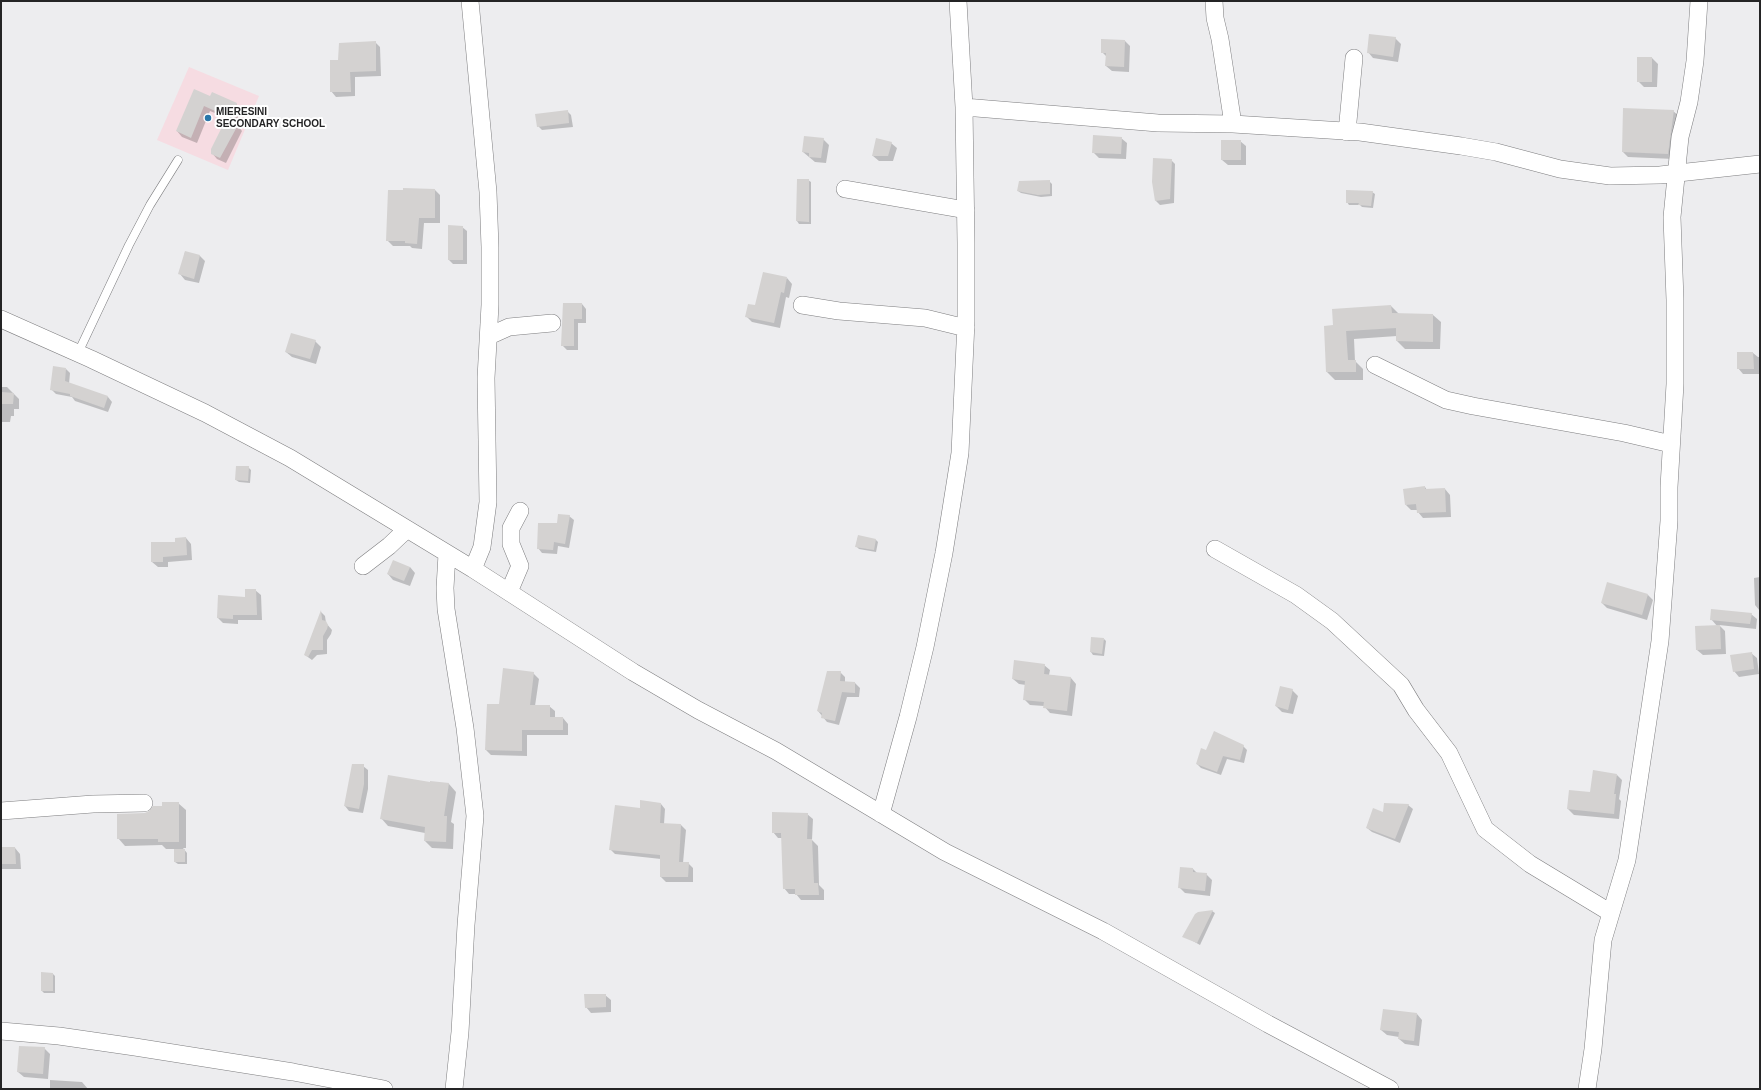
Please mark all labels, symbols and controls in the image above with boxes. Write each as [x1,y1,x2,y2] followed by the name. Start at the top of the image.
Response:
[216,106,325,130] place label: MIERESINI SECONDARY SCHOOL
[203,113,213,123] marker: MIERESINI SECONDARY SCHOOL

